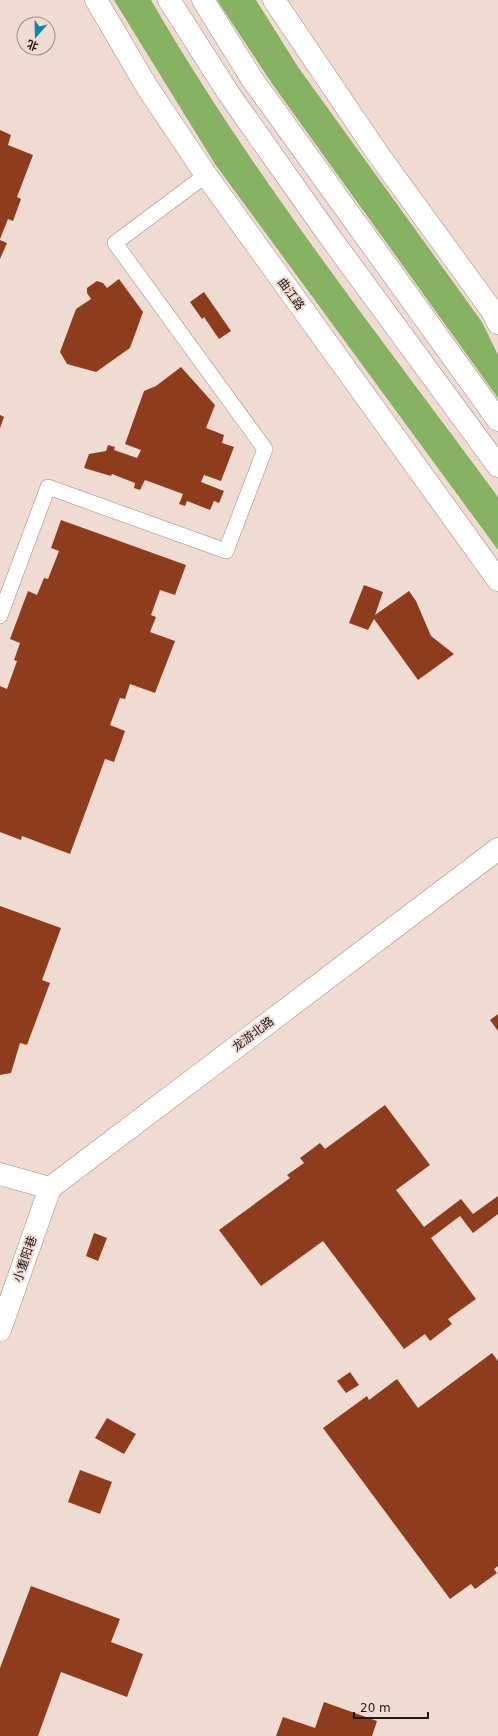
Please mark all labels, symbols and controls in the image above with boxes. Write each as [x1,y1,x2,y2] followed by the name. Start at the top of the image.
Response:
[16,16,56,56] north arrow
[25,37,40,53] text: 北
[275,275,307,313] street label: 曲江路
[230,1014,276,1054] street label: 龙游北路
[11,1234,39,1284] street label: 小重阳巷
[354,1694,428,1720] scale bar
[360,1701,391,1715] text: 20 m

